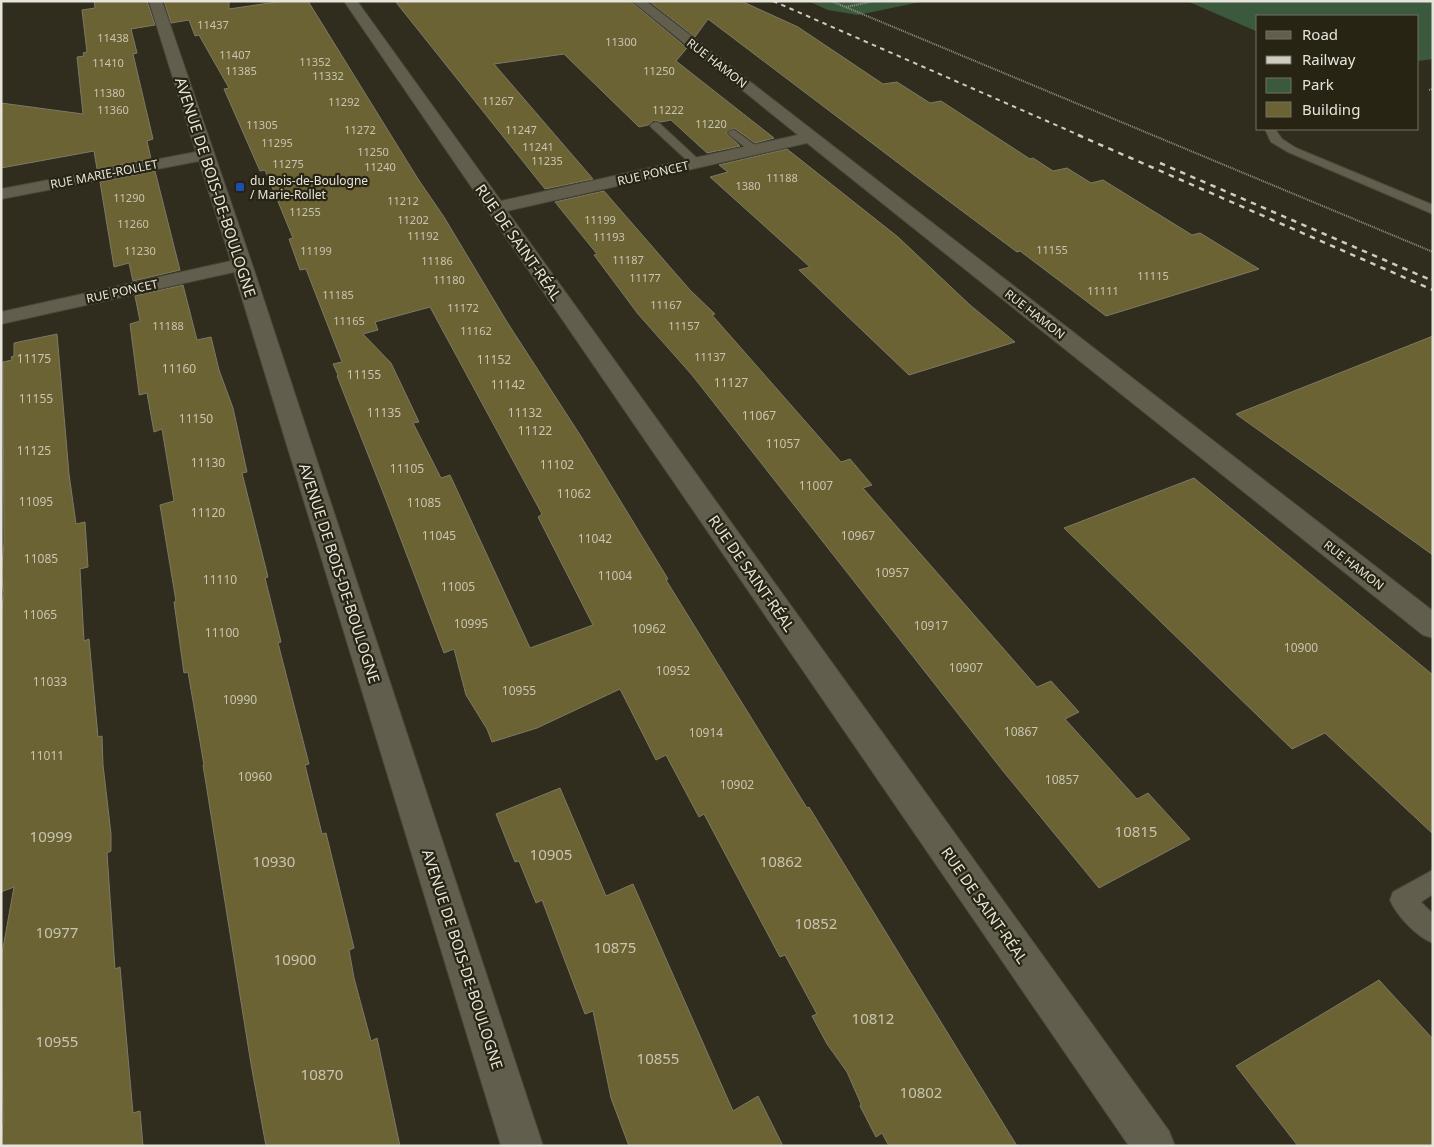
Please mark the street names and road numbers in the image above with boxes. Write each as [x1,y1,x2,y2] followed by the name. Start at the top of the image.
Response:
[683,34,751,92] street label: RUE HAMON
[171,74,261,300] street label: AVENUE DE BOIS-DE-BOULOGNE
[49,155,160,193] street label: RUE MARIE-ROLLET
[616,156,691,189] street label: RUE PONCET
[471,180,567,304] street label: RUE DE SAINT-RÉAL
[85,275,160,307] street label: RUE PONCET
[1001,285,1069,343] street label: RUE HAMON
[295,460,385,686] street label: AVENUE DE BOIS-DE-BOULOGNE
[704,511,800,635] street label: RUE DE SAINT-RÉAL
[1320,536,1388,594] street label: RUE HAMON
[937,843,1033,967] street label: RUE DE SAINT-RÉAL
[418,846,508,1072] street label: AVENUE DE BOIS-DE-BOULOGNE

